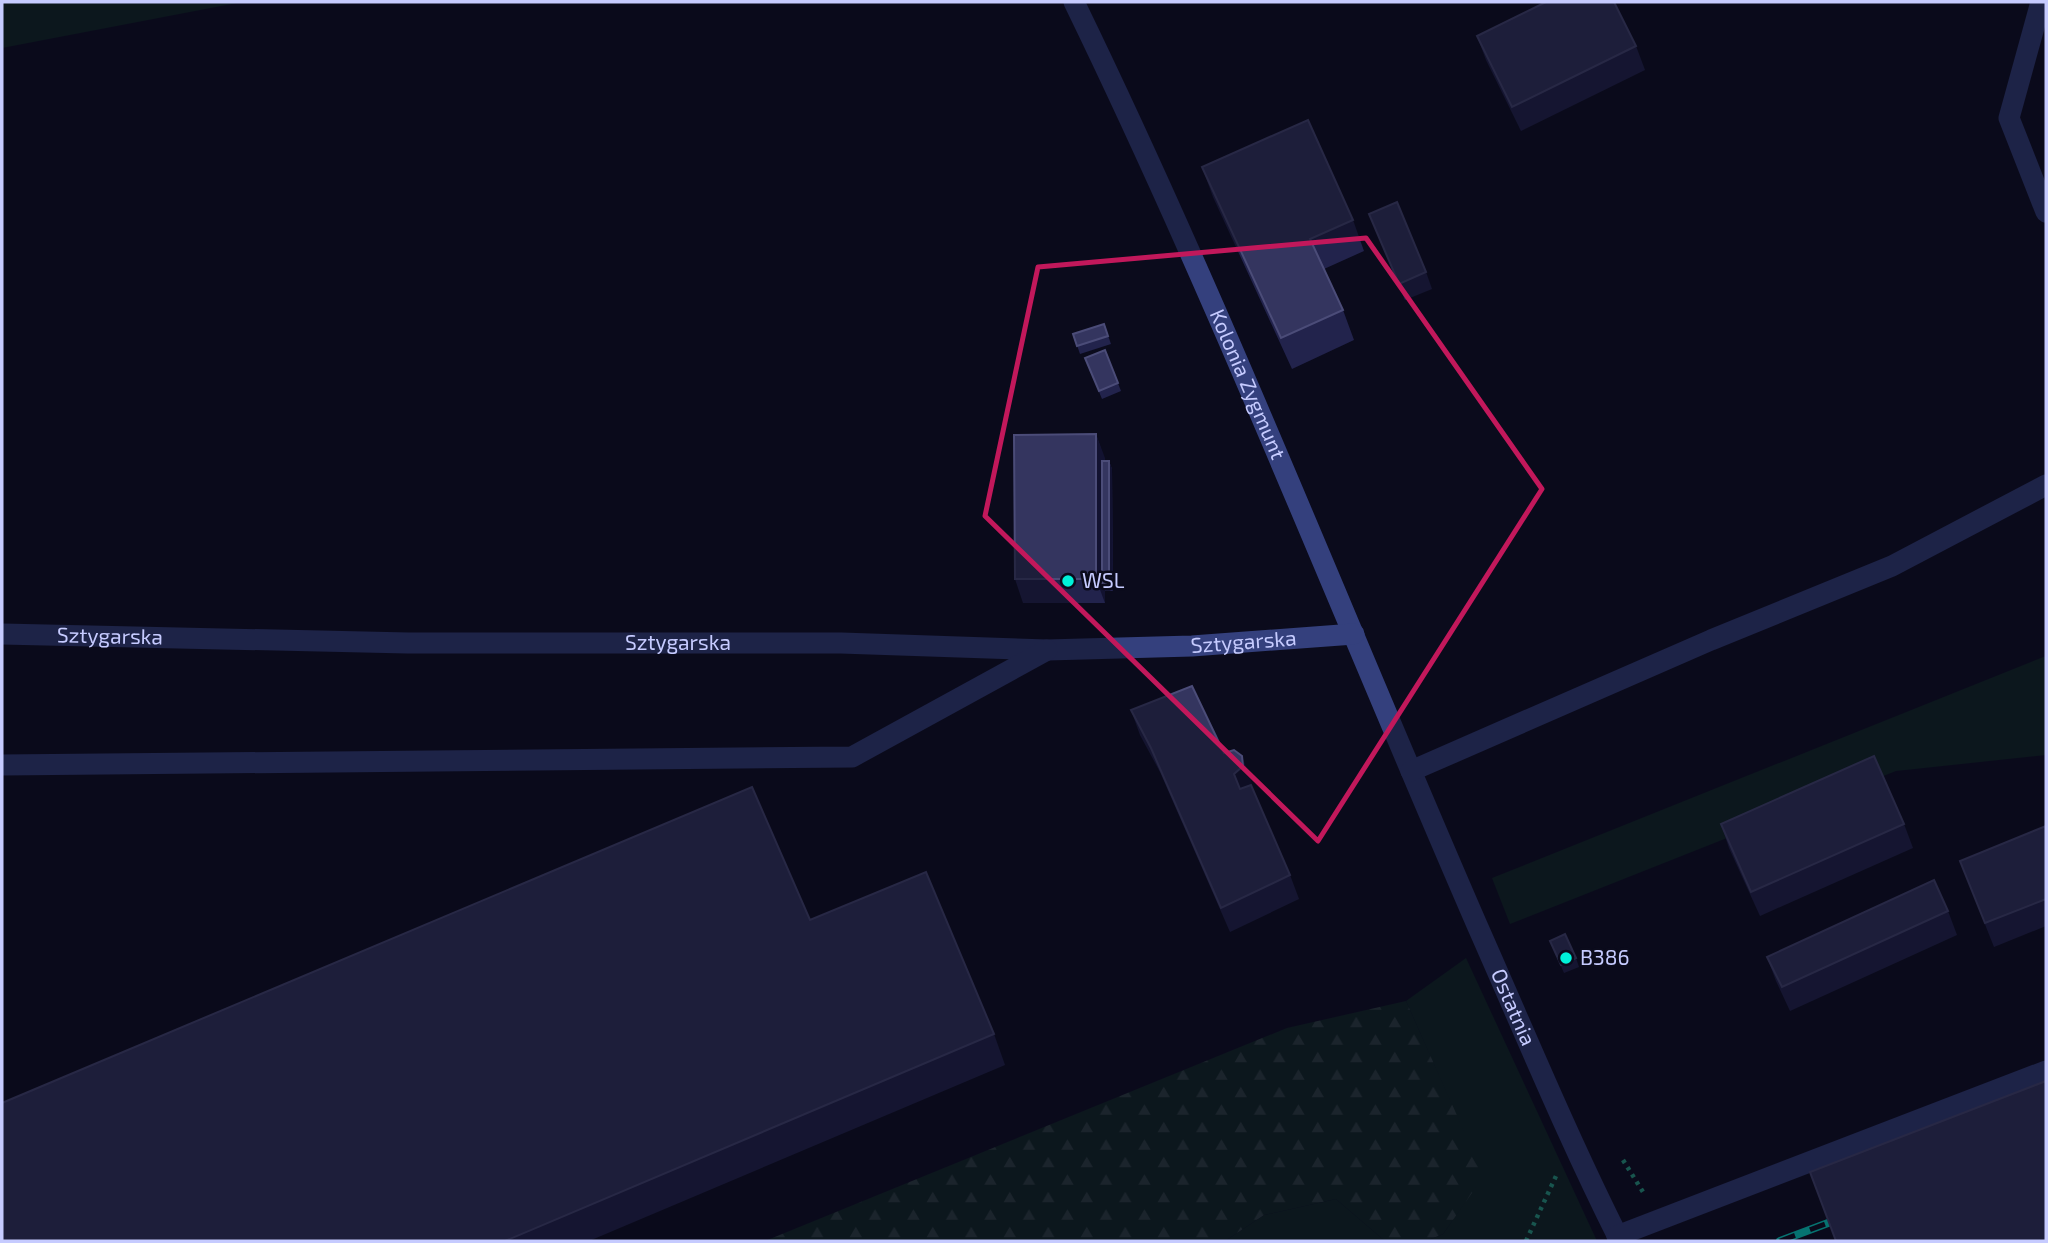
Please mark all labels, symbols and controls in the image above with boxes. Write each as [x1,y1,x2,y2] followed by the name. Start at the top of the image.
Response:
[1205,305,1292,463] street label: Kolonia Zygmunt
[1082,567,1125,592] place label: WSL
[1060,573,1076,589] marker: WSL
[57,621,163,649] street label: Sztygarska
[1190,624,1297,657] street label: Sztygarska
[625,629,731,654] street label: Sztygarska
[1580,944,1629,969] place label: B386
[1558,950,1574,966] marker: B386
[1487,964,1542,1049] street label: Ostatnia

